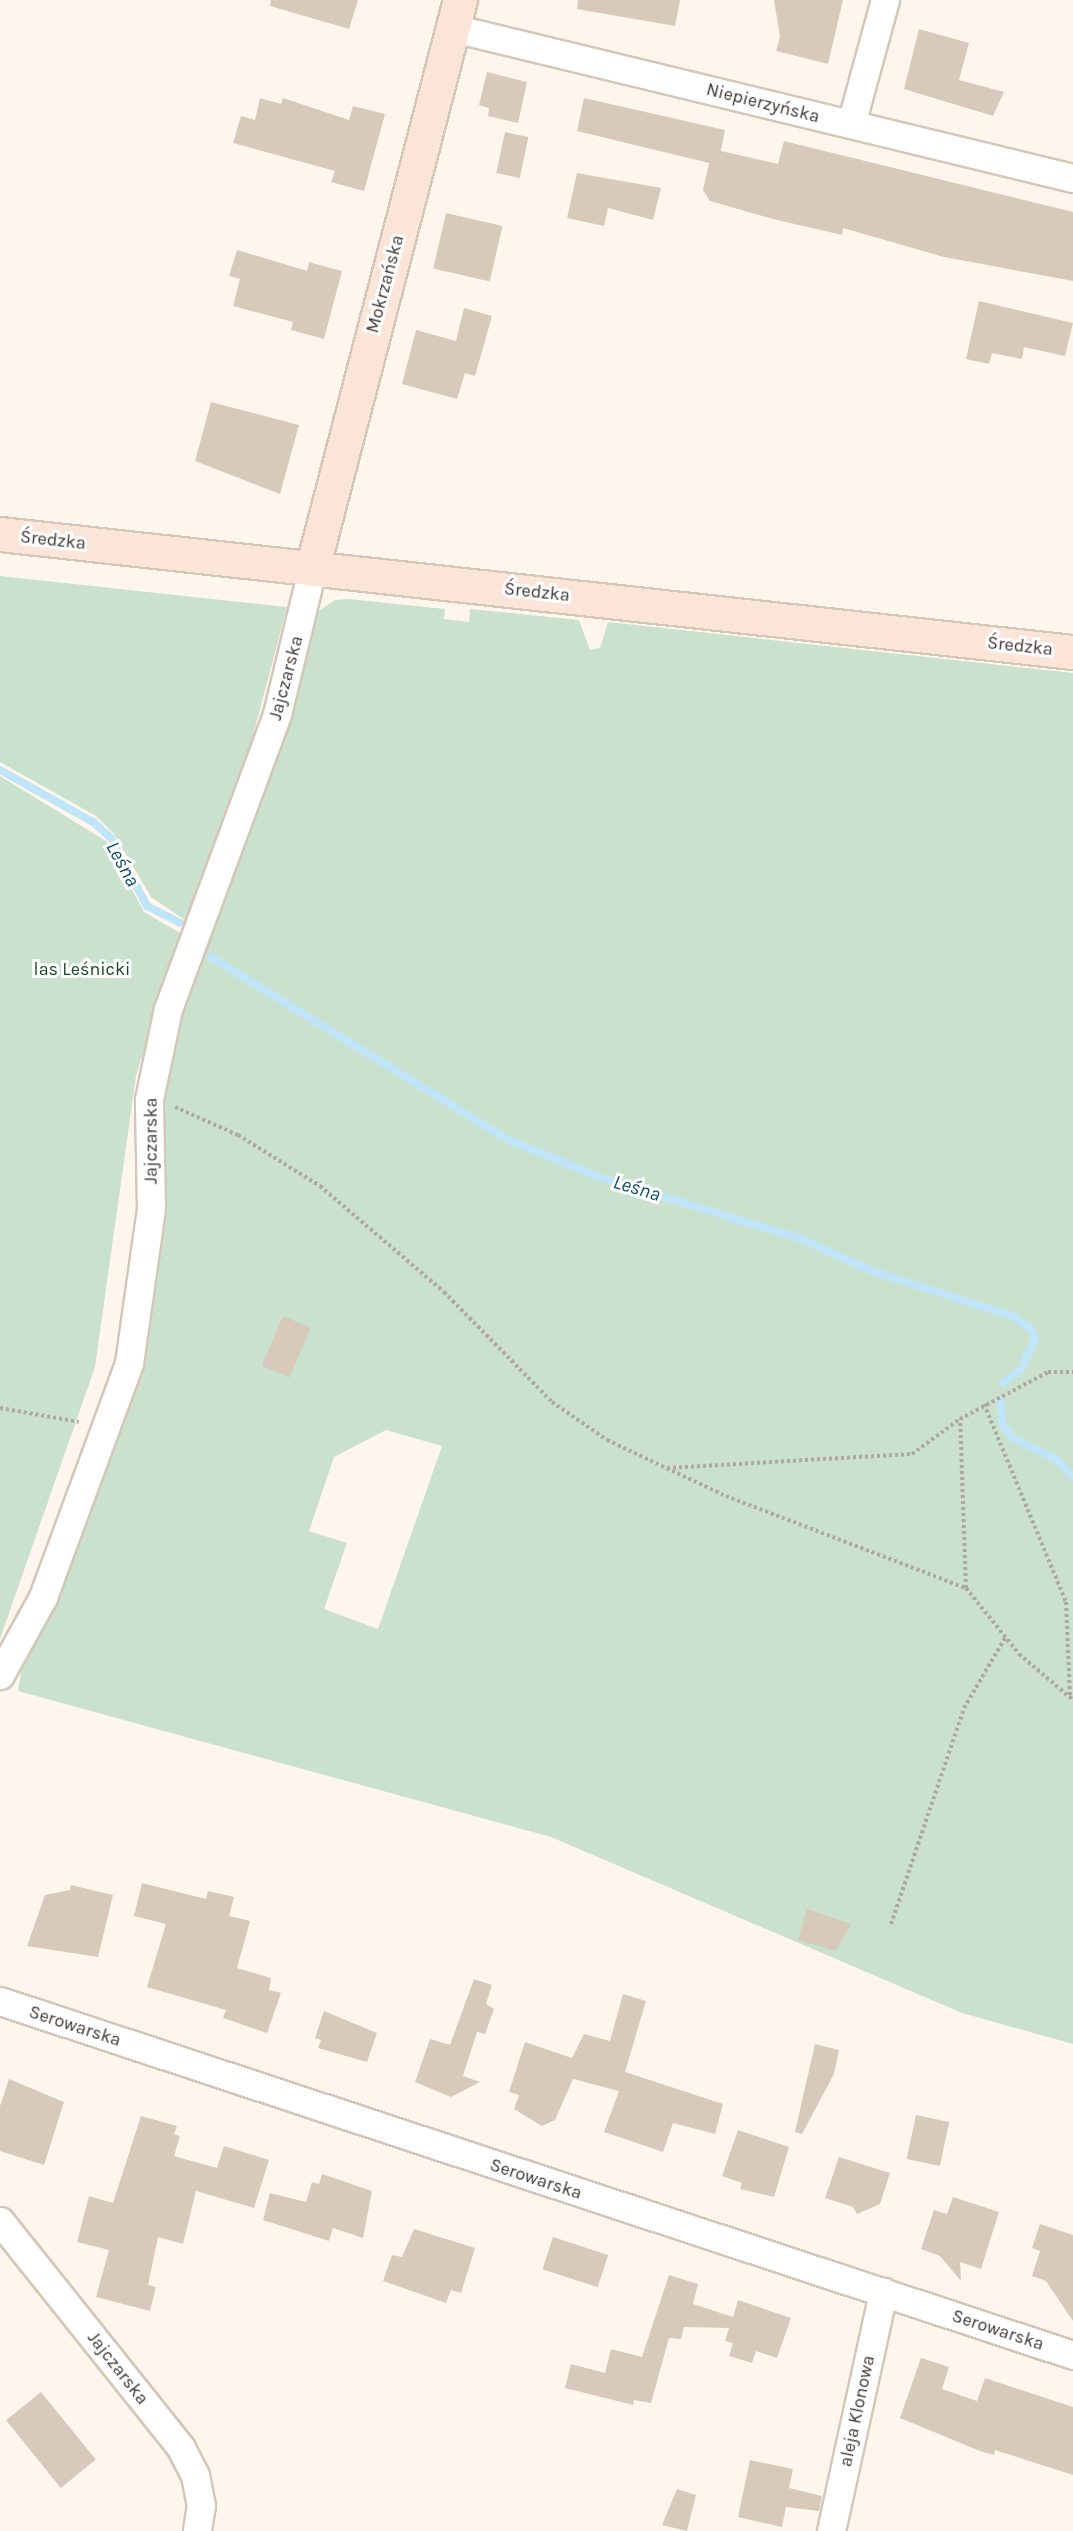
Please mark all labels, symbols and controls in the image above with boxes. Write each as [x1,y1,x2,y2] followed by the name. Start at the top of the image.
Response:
[704,79,822,127] street label: Niepierzyńska
[362,233,408,335] street label: Mokrzańska
[19,526,87,554] street label: Średzka
[503,578,571,606] street label: Średzka
[986,632,1054,660] street label: Średzka
[264,633,308,723] street label: Jajczarska
[101,837,145,891] water label: Leśna
[34,958,130,980] park label: las Leśnicki
[140,1098,162,1184] street label: Jajczarska
[611,1169,663,1207] water label: Leśna
[26,2001,124,2051] street label: Serowarska
[487,2154,585,2204] street label: Serowarska
[949,2305,1047,2355] street label: Serowarska
[83,2327,153,2409] street label: Jajczarska
[835,2353,879,2469] street label: aleja Klonowa

